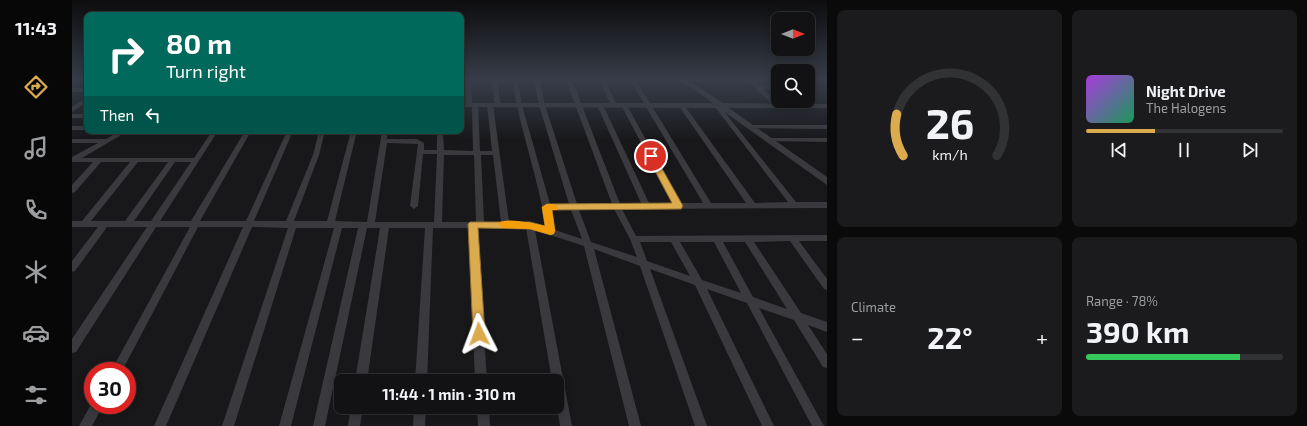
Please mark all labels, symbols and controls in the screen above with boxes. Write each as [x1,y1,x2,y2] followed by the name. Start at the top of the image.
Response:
[771,12,815,56] north arrow
[771,12,815,108] map controls
[15,17,57,39] text: 11:43
[166,26,232,60] text: 80 m
[100,28,152,80] icon: right
[166,60,246,82] text: Turn right
[771,64,815,108] button: search
[22,73,50,101] icon: directions
[1146,82,1226,100] text: Night Drive
[925,97,974,147] text: 26
[1146,100,1226,116] text: The Halogens
[142,104,164,126] icon: left
[100,106,134,124] text: Then
[22,134,50,162] icon: music
[634,139,668,173] pin
[1108,139,1130,161] icon: previous
[1173,139,1195,161] icon: pause
[1239,139,1261,161] icon: next
[640,145,662,167] icon: arrive
[932,146,967,163] text: km/h
[22,196,50,224] icon: phone
[22,258,50,286] icon: climate
[1086,293,1158,309] text: Range · 78%
[851,299,896,315] text: Climate
[458,313,500,355] position arrow
[1086,313,1189,349] text: 390 km
[22,319,50,347] icon: car
[927,319,972,355] text: 22°
[851,324,864,350] text: −
[1036,324,1048,350] text: +
[84,362,136,414] speed limit sign: 30
[22,381,50,409] icon: filters
[382,385,516,403] text: 11:44 · 1 min · 310 m

